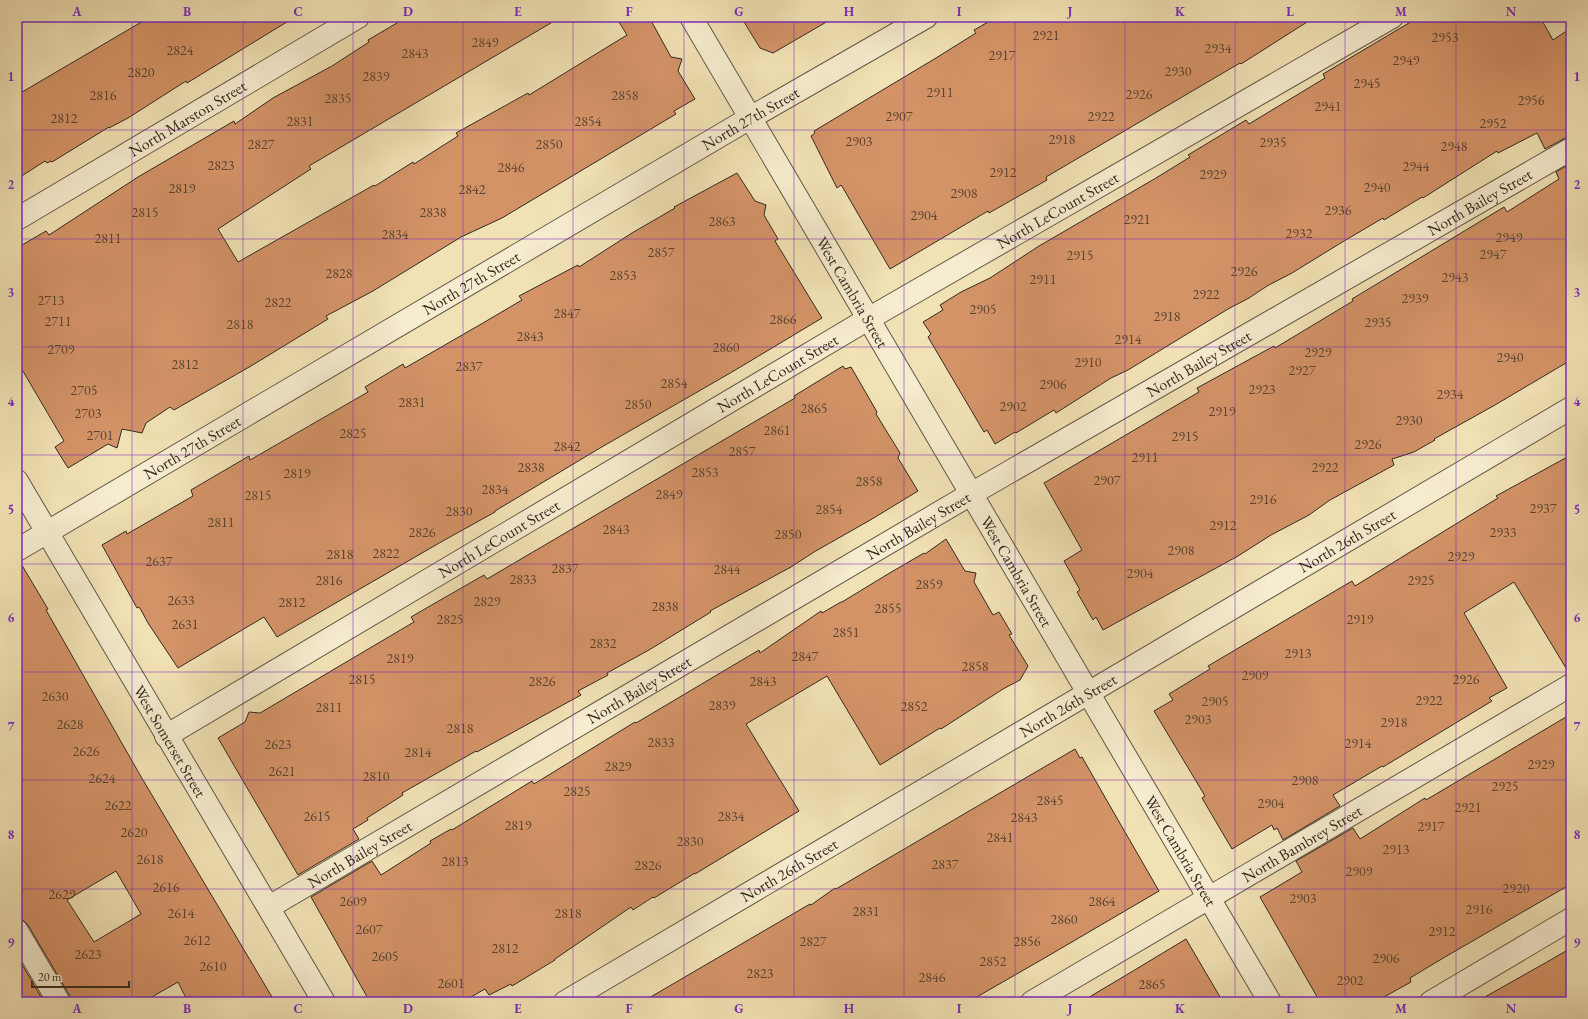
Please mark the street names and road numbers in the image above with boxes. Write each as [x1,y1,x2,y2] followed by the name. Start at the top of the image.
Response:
[125,76,250,162] street label: North Marston Street
[698,82,803,155] street label: North 27th Street
[1423,164,1536,241] street label: North Bailey Street
[993,167,1122,254] street label: North LeCount Street
[811,233,893,352] street label: West Cambria Street
[419,246,524,320] street label: North 27th Street
[1143,325,1255,402] street label: North Bailey Street
[713,329,842,418] street label: North LeCount Street
[140,411,245,484] street label: North 27th Street
[862,487,974,564] street label: North Bailey Street
[434,495,564,583] street label: North LeCount Street
[1295,504,1400,578] street label: North 26th Street
[976,512,1057,631] street label: West Cambria Street
[583,651,695,729] street label: North Bailey Street
[1016,669,1121,742] street label: North 26th Street
[129,681,211,801] street label: West Somerset Street
[1140,792,1221,910] street label: West Cambria Street
[1238,800,1366,887] street label: North Bambrey Street
[304,815,416,893] street label: North Bailey Street
[737,833,842,907] street label: North 26th Street

